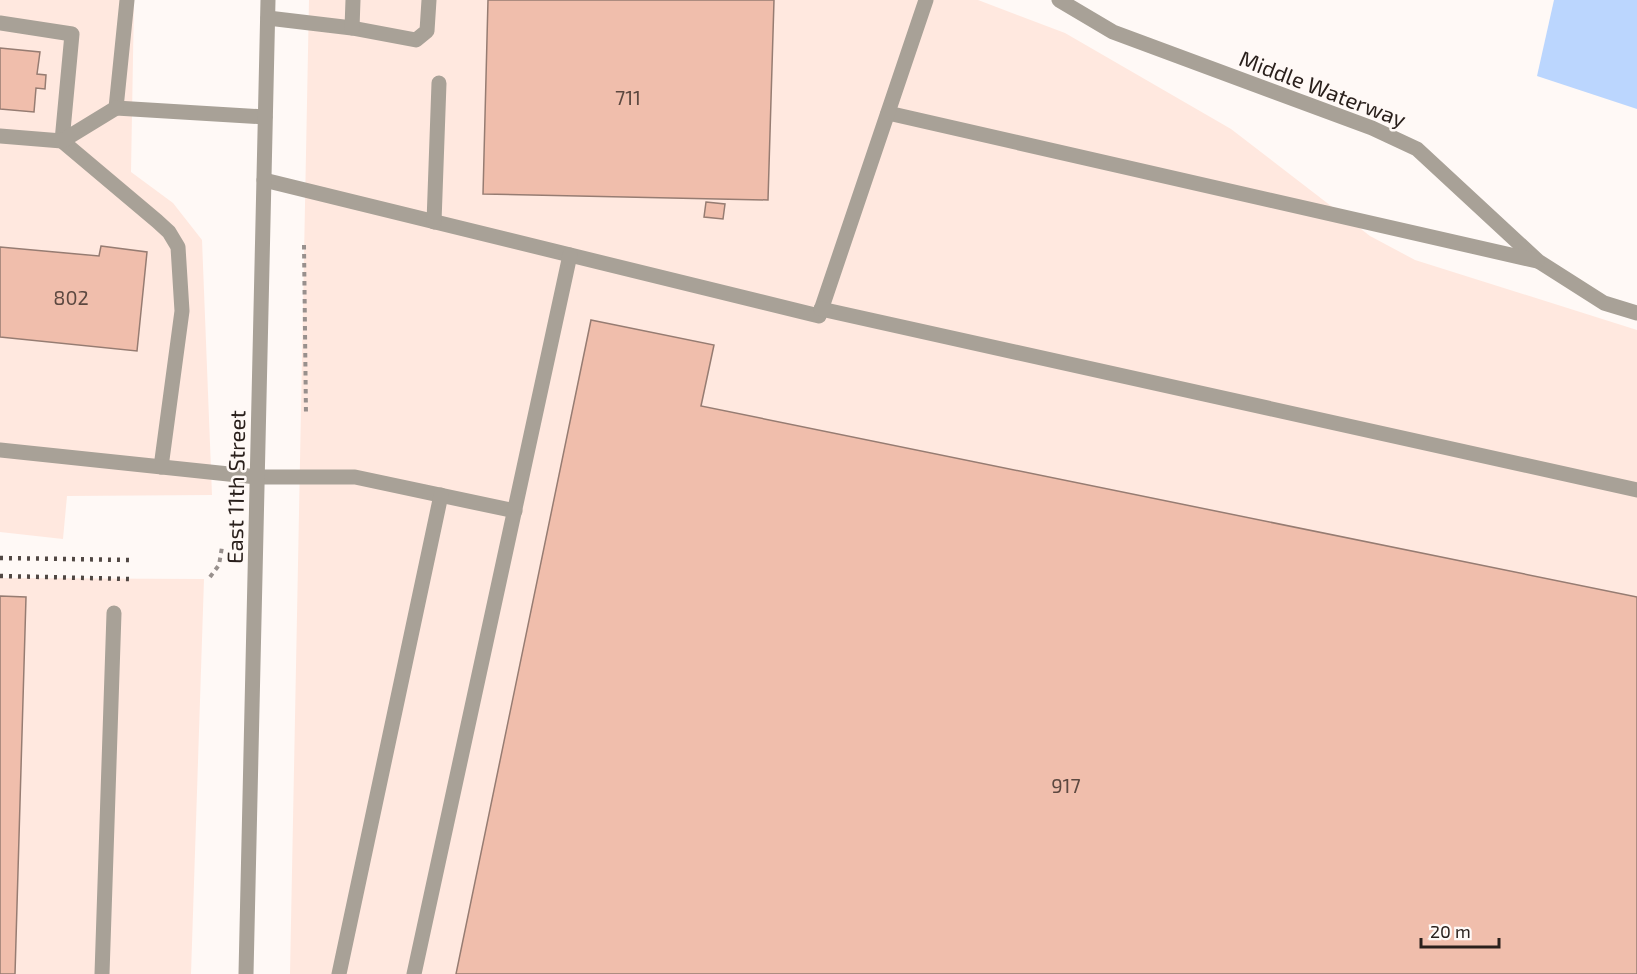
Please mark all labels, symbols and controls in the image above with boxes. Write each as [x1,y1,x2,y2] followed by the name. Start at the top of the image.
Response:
[1236,44,1410,132] street label: Middle Waterway
[615,85,641,109] house number: 711
[53,285,89,309] house number: 802
[221,410,249,564] street label: East 11th Street
[1051,773,1081,797] house number: 917
[1421,911,1499,949] scale bar
[1430,920,1471,942] text: 20 m

